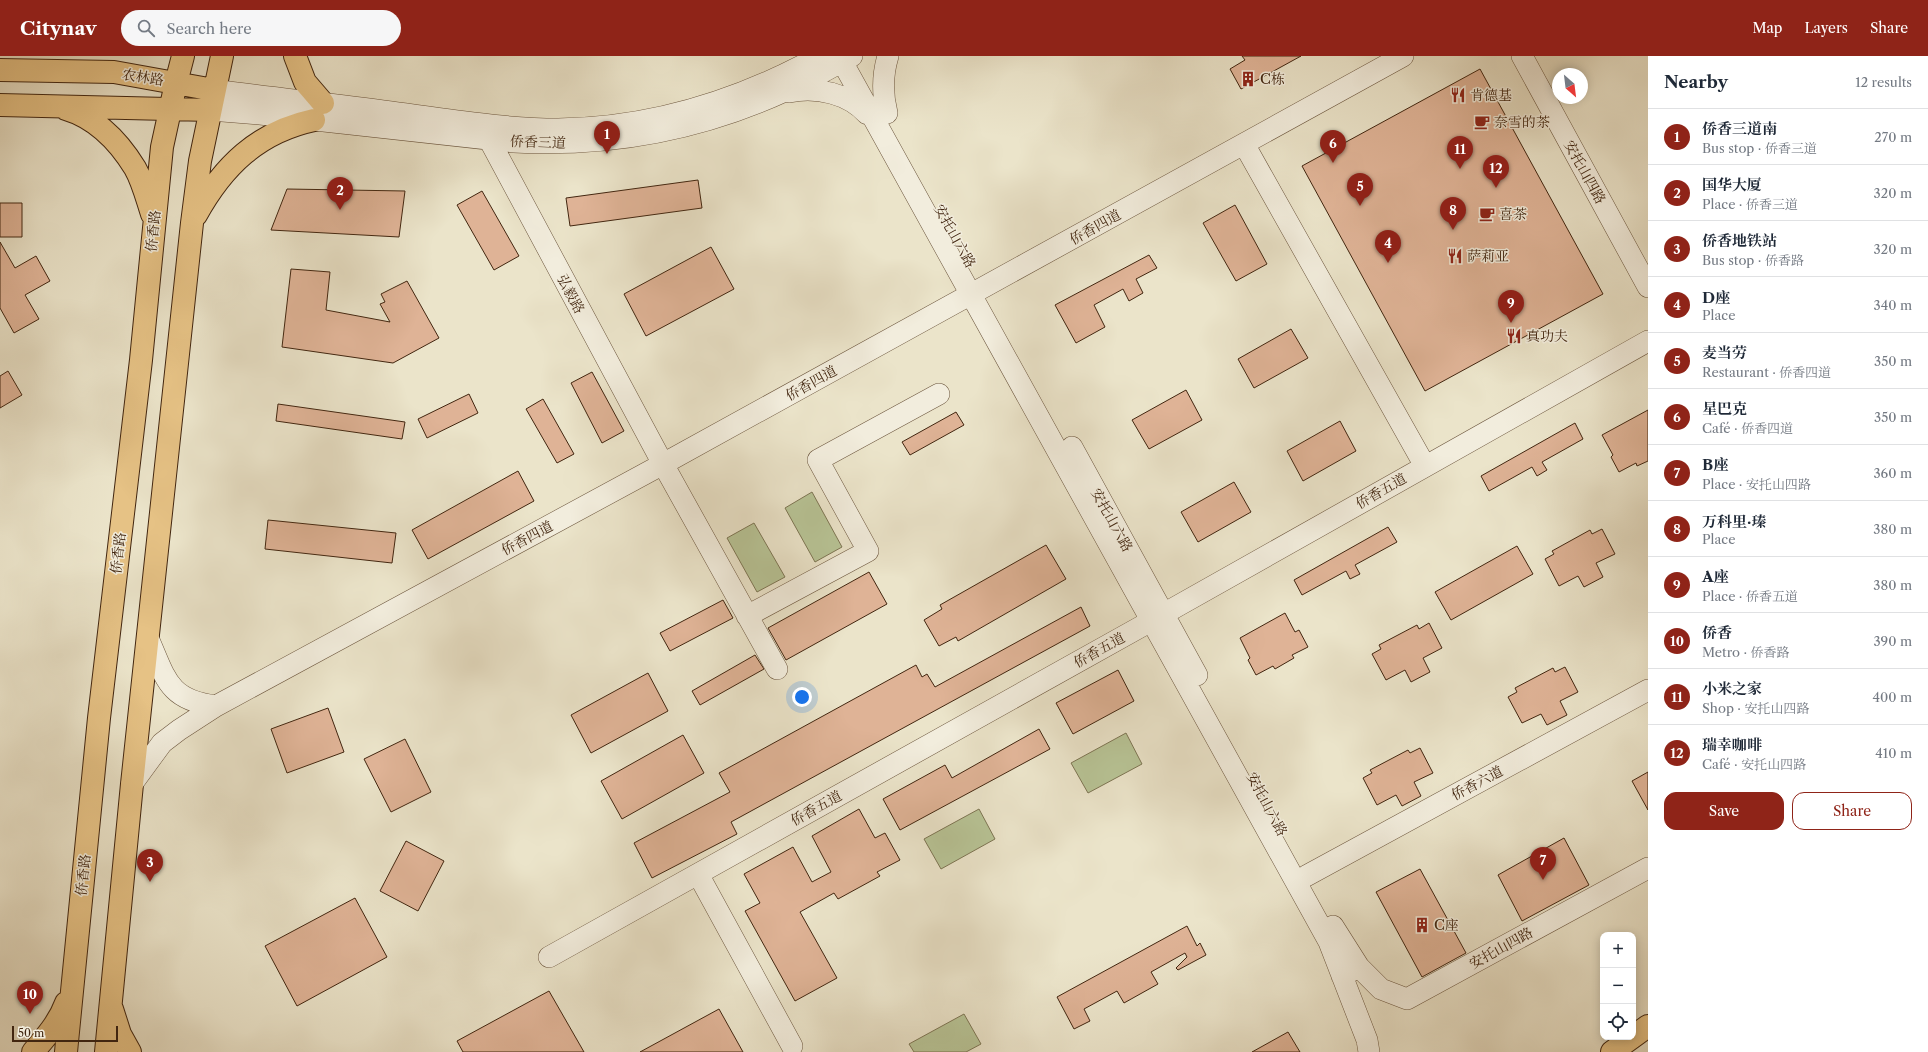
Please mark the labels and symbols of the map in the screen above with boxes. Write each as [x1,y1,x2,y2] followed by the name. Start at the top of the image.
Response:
[121,65,165,89] street label: 农林路
[1552,68,1588,104] north arrow
[1239,70,1257,88] building icon: C栋
[1260,70,1285,88] place label: C栋
[1449,86,1467,104] restaurant icon: 肯德基
[1470,86,1512,104] place label: 肯德基
[1473,113,1491,131] cafe icon: 奈雪的茶
[1494,113,1550,131] place label: 奈雪的茶
[594,121,620,154] pin: 1
[1320,130,1346,163] pin: 6
[510,132,566,152] street label: 侨香三道
[1447,136,1473,169] pin: 11
[1560,137,1610,207] street label: 安托山四路
[1483,155,1509,188] pin: 12
[1347,173,1373,206] pin: 5
[327,177,353,210] pin: 2
[1440,197,1466,230] pin: 8
[930,201,980,271] street label: 安托山六路
[1478,205,1496,223] cafe icon: 喜茶
[1499,205,1527,223] place label: 喜茶
[1066,206,1124,248] street label: 侨香四道
[142,209,164,253] street label: 侨香路
[1375,230,1401,263] pin: 4
[1446,247,1464,265] restaurant icon: 萨莉亚
[1467,247,1509,265] place label: 萨莉亚
[553,271,589,317] street label: 弘毅路
[1498,290,1524,323] pin: 9
[1505,327,1523,345] restaurant icon: 真功夫
[1526,327,1568,345] place label: 真功夫
[782,362,840,404] street label: 侨香四道
[1352,469,1410,513] street label: 侨香五道
[1087,485,1137,555] street label: 安托山六路
[498,517,556,559] street label: 侨香四道
[107,531,129,575] street label: 侨香路
[1070,629,1128,671] street label: 侨香五道
[792,687,812,707] your location
[1448,762,1506,804] street label: 侨香六道
[1243,769,1291,839] street label: 安托山六路
[787,787,845,829] street label: 侨香五道
[1530,847,1556,880] pin: 7
[137,849,163,882] pin: 3
[72,853,94,897] street label: 侨香路
[1413,916,1431,934] building icon: C座
[1434,916,1459,934] place label: C座
[1466,923,1536,973] street label: 安托山四路
[17,981,43,1014] pin: 10
[12,1024,118,1043] scale bar

